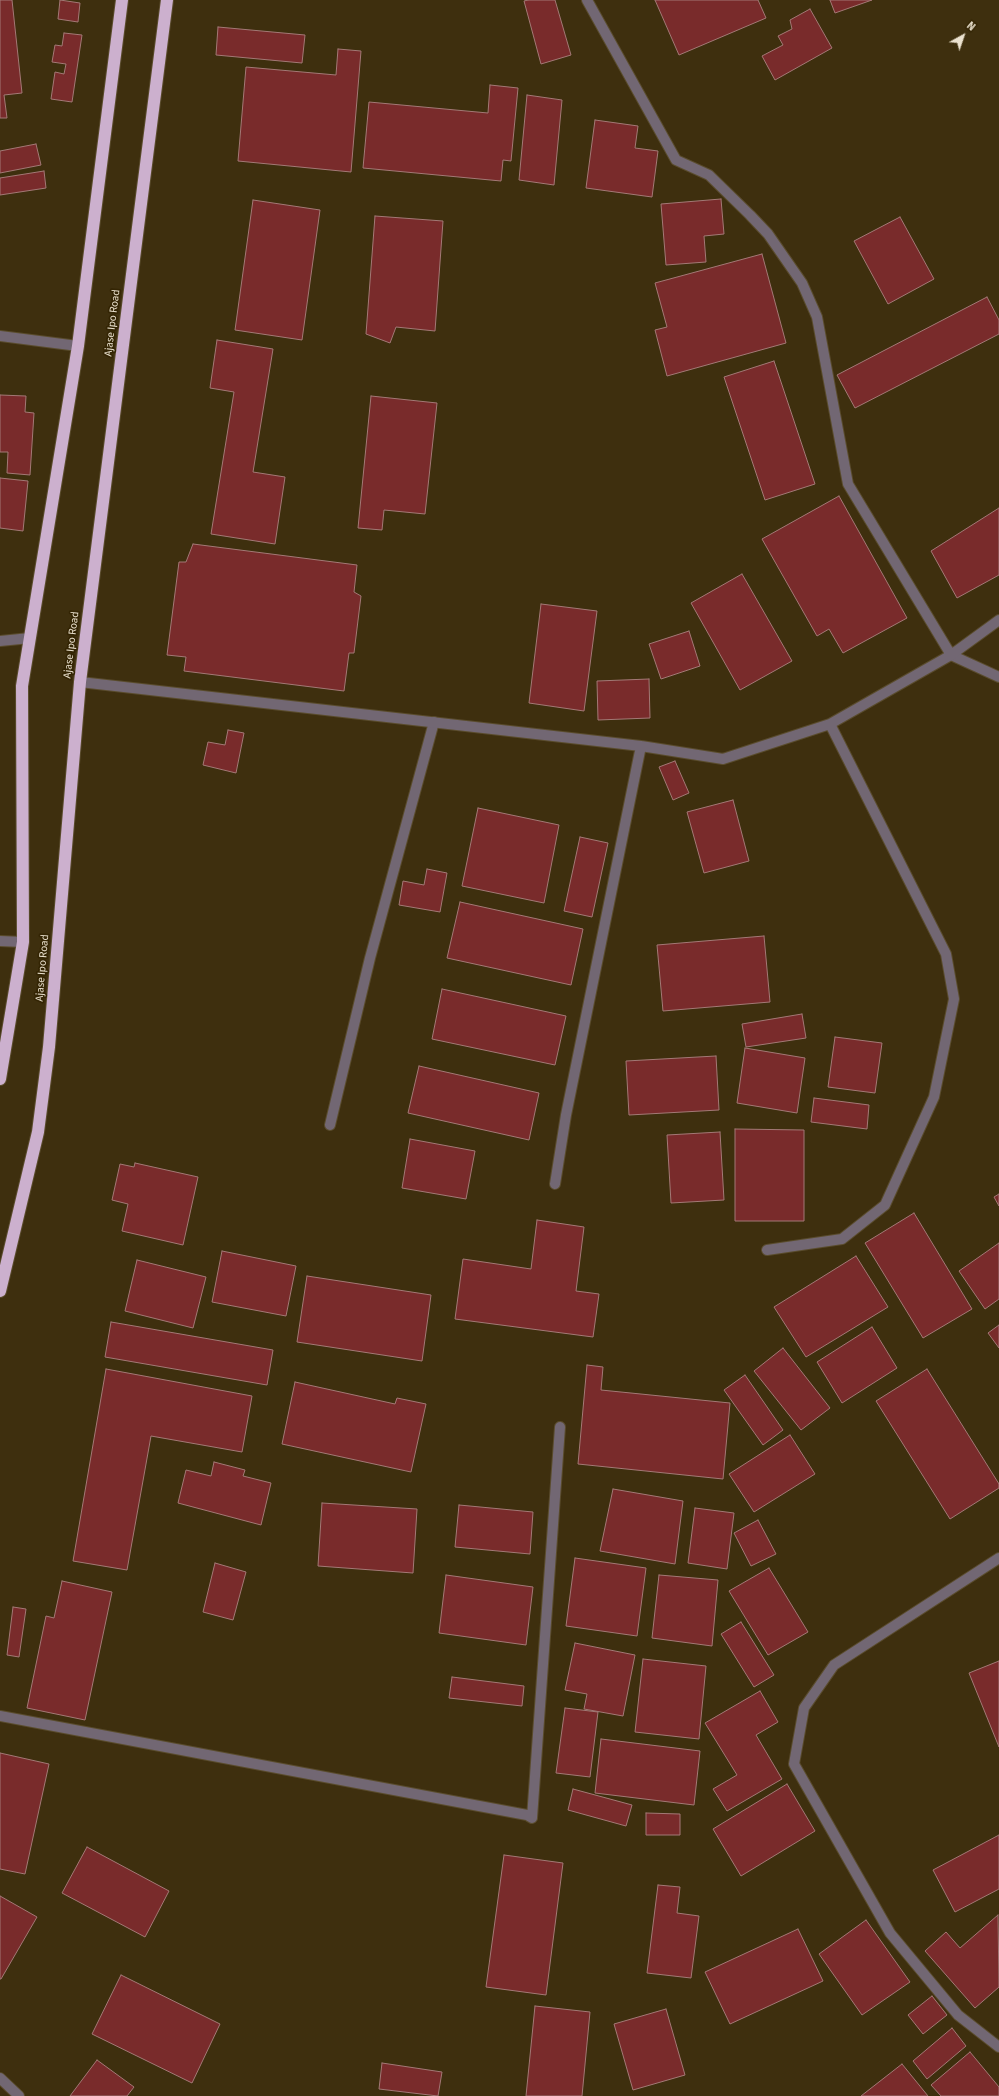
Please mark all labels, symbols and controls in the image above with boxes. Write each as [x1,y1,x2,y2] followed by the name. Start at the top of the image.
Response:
[943,16,983,56] north arrow
[963,18,979,35] text: N
[102,289,124,357] street label: Ajase Ipo Road
[61,611,83,679] street label: Ajase Ipo Road
[33,934,53,1002] street label: Ajase Ipo Road

